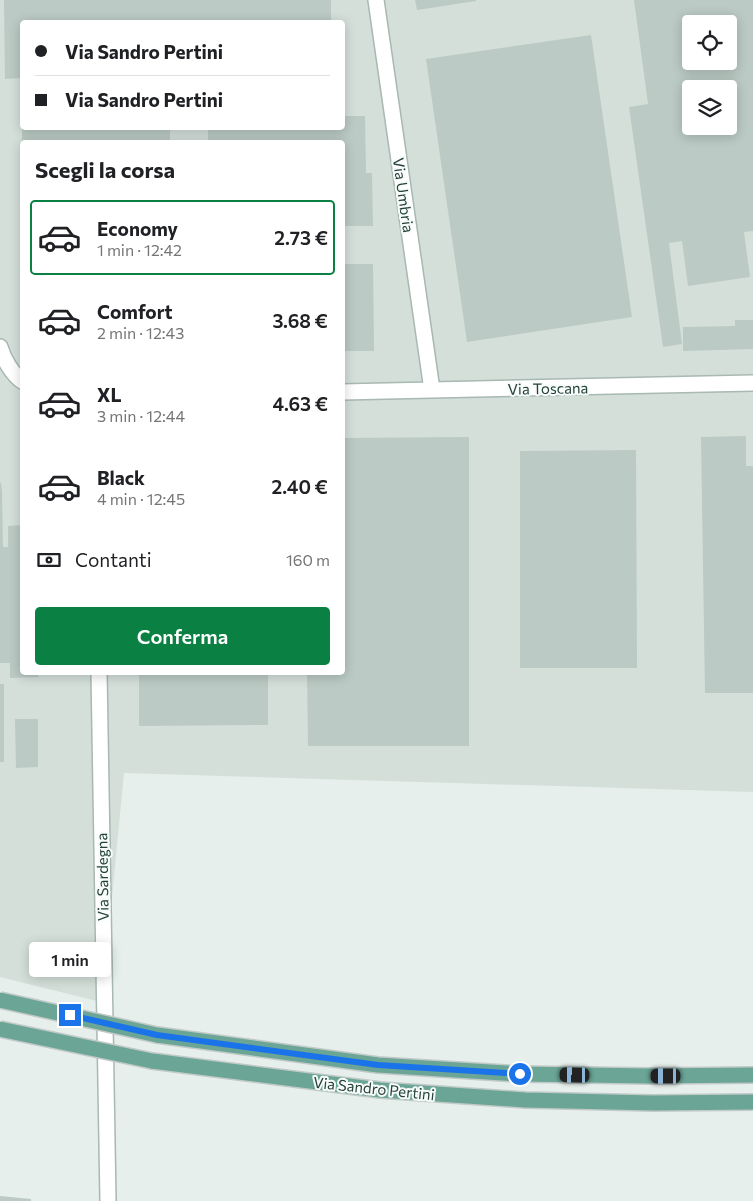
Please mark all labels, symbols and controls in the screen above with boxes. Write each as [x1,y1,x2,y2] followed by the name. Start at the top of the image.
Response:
[682,15,737,135] map controls
[682,15,737,70] button: locate
[65,40,223,63] text: Via Sandro Pertini
[682,80,737,135] button: layers
[65,88,223,111] text: Via Sandro Pertini
[35,156,175,183] text: Scegli la corsa
[390,156,418,234] street label: Via Umbria
[37,215,82,260] icon: car
[97,217,178,240] text: Economy
[274,226,328,249] text: 2.73 €
[97,240,182,259] text: 1 min · 12:42
[37,298,82,343] icon: car
[97,300,173,323] text: Comfort
[272,309,328,332] text: 3.68 €
[97,323,184,342] text: 2 min · 12:43
[508,378,588,398] street label: Via Toscana
[37,381,82,426] icon: car
[97,383,122,406] text: XL
[272,392,328,415] text: 4.63 €
[97,406,185,425] text: 3 min · 12:44
[37,464,82,509] icon: car
[97,466,145,489] text: Black
[272,475,328,498] text: 2.40 €
[97,489,185,508] text: 4 min · 12:45
[35,546,63,574] icon: cash
[75,548,152,571] text: Contanti
[286,550,330,569] text: 160 m
[35,607,330,665] button: Conferma
[92,833,112,921] street label: Via Sardegna
[29,942,111,978] callout: 1 min
[51,950,89,969] text: 1 min
[59,1004,81,1026] route end
[509,1063,531,1085] route start
[559,1067,590,1083] car
[651,1069,681,1084] car
[312,1073,436,1103] street label: Via Sandro Pertini

